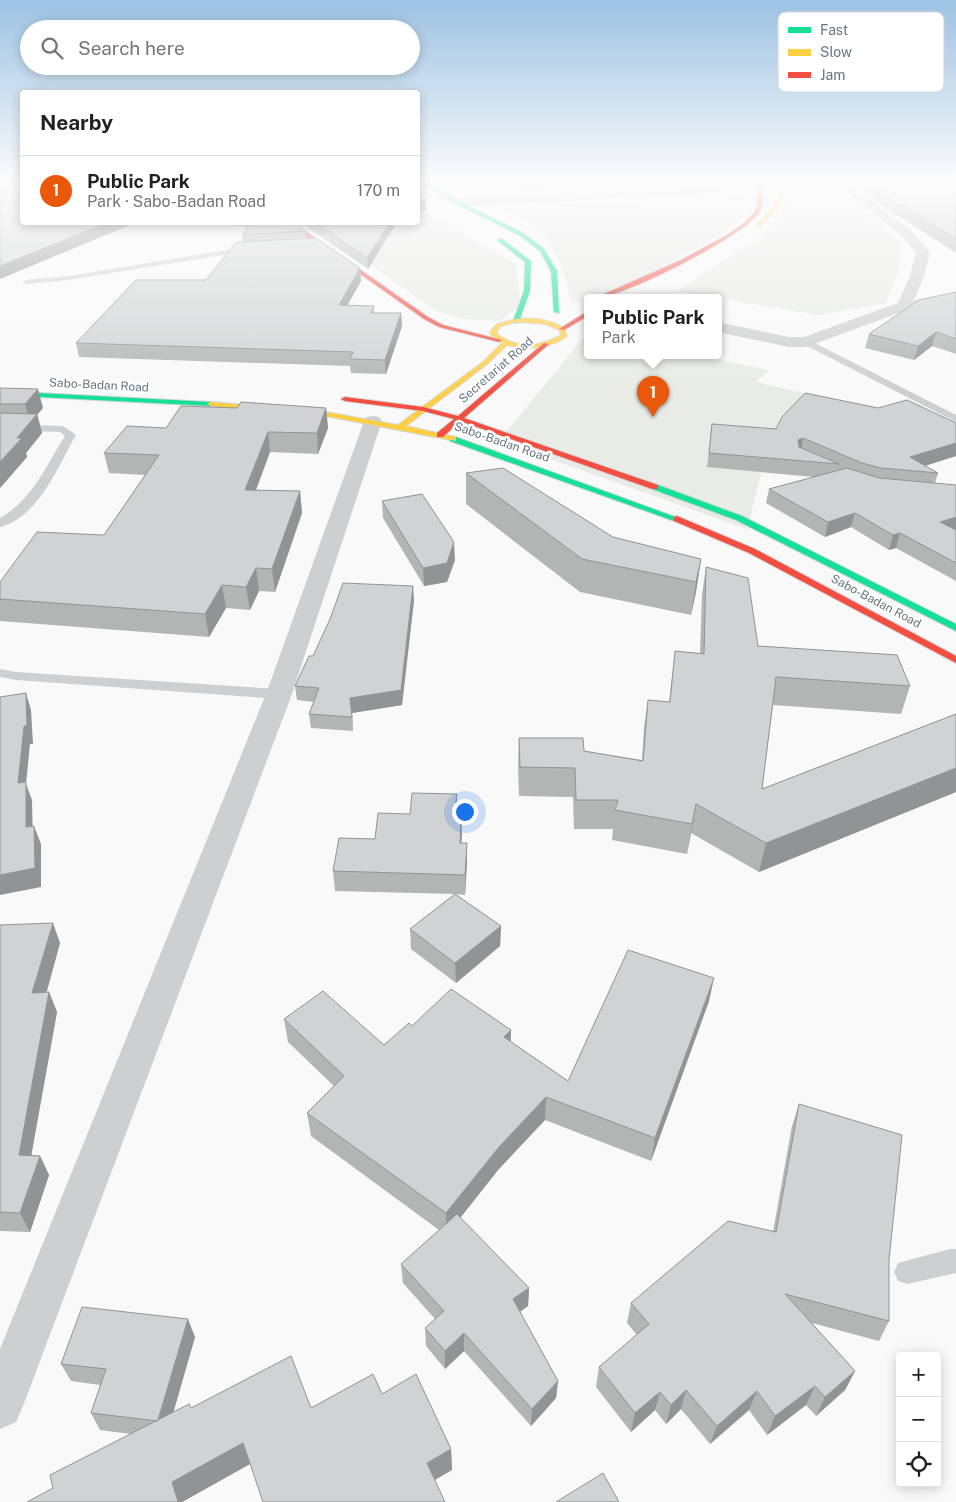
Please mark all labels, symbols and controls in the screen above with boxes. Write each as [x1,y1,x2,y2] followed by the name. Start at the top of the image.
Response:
[778,12,944,92] legend
[20,20,420,75] search box
[820,22,848,38] text: Fast
[38,34,66,62] icon: search
[78,37,185,59] text: Search here
[820,44,852,60] text: Slow
[820,67,845,83] text: Jam
[40,110,113,135] text: Nearby
[87,170,190,192] text: Public Park
[53,181,59,200] text: 1
[357,181,400,200] text: 170 m
[87,192,266,211] text: Park · Sabo-Badan Road
[584,294,722,359] popup
[602,306,704,328] text: Public Park
[602,328,636,347] text: Park
[456,334,536,406] street label: Secretariat Road
[49,375,149,395] street label: Sabo-Badan Road
[637,376,669,417] pin: 1
[452,419,552,465] street label: Sabo-Badan Road
[829,571,923,631] street label: Sabo-Badan Road
[452,799,478,825] your location
[896,1352,941,1487] map controls
[896,1352,941,1397] button: +
[896,1397,941,1442] button: −
[896,1442,941,1487] button: locate

